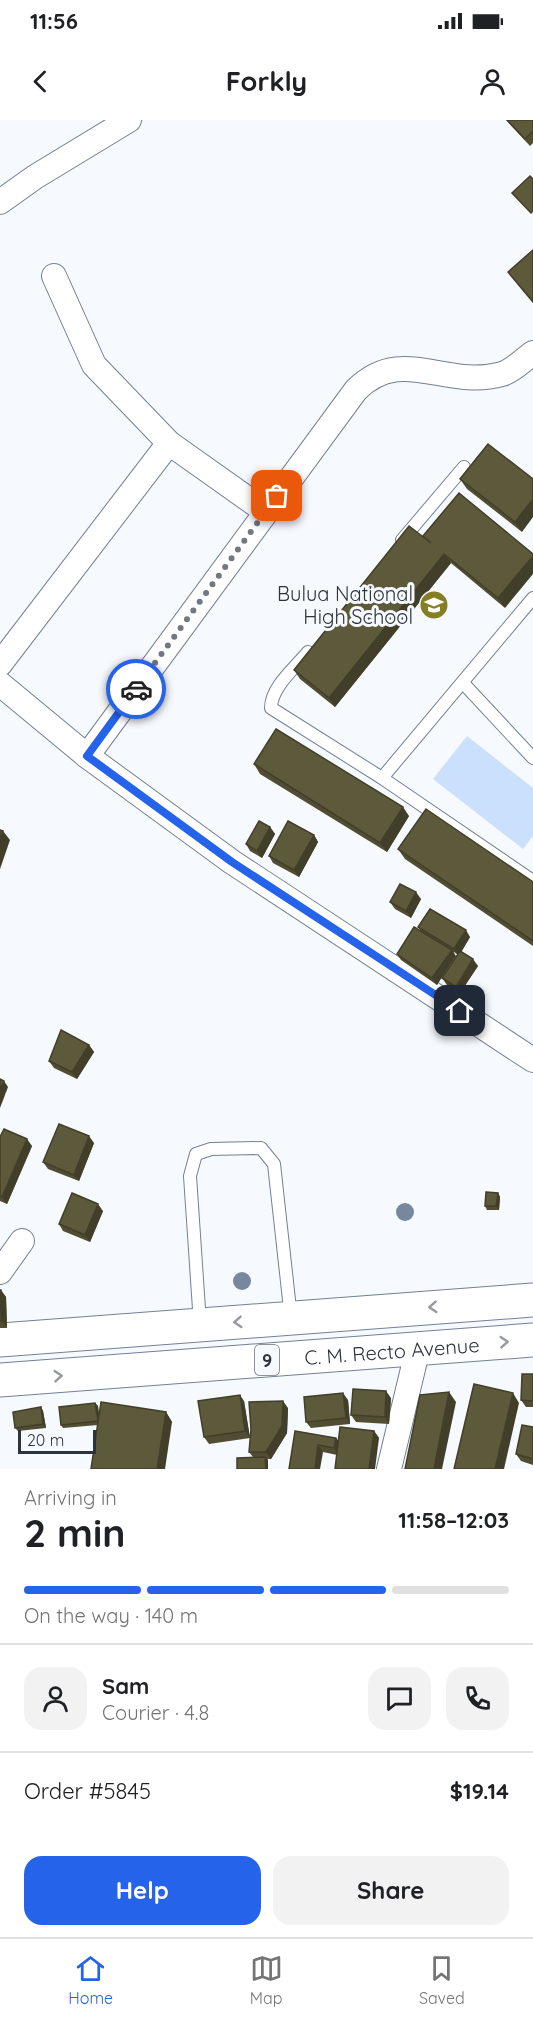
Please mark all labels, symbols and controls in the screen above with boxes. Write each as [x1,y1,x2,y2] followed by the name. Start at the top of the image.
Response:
[30,7,78,35] text: 11:56
[226,64,307,98] text: Forkly
[24,65,57,98] icon: back
[476,65,509,98] icon: person
[251,470,302,521] pin
[260,479,293,512] icon: bag
[277,581,413,629] place label: Bulua National High School
[418,589,450,621] school or university icon: Bulua National High School
[106,659,166,719] courier
[120,673,153,706] icon: car
[434,985,485,1036] pin
[443,994,476,1027] icon: home
[428,1301,437,1314] one-way arrow
[234,1315,243,1328] one-way arrow
[303,1332,480,1370] street label: C. M. Recto Avenue
[500,1336,509,1349] one-way arrow
[255,1345,279,1375] road number: 9
[54,1370,63,1383] one-way arrow
[18,1427,96,1454] scale bar
[27,1430,64,1450] text: 20 m
[24,1485,117,1510] text: Arriving in
[398,1506,509,1534] text: 11:58–12:03
[24,1508,126,1557] text: 2 min
[24,1603,198,1628] text: On the way · 140 m
[24,1667,87,1730] button: person
[368,1667,431,1730] button: chat
[446,1667,509,1730] button: phone
[102,1672,149,1700] text: Sam
[102,1700,209,1725] text: Courier · 4.8
[24,1777,151,1805] text: Order #5845
[450,1777,509,1805] text: $19.14
[24,1856,261,1925] button: Help
[273,1856,509,1925] button: Share
[68,1952,113,2008] tab: Home
[250,1952,283,2008] tab: Map
[419,1952,465,2008] tab: Saved

